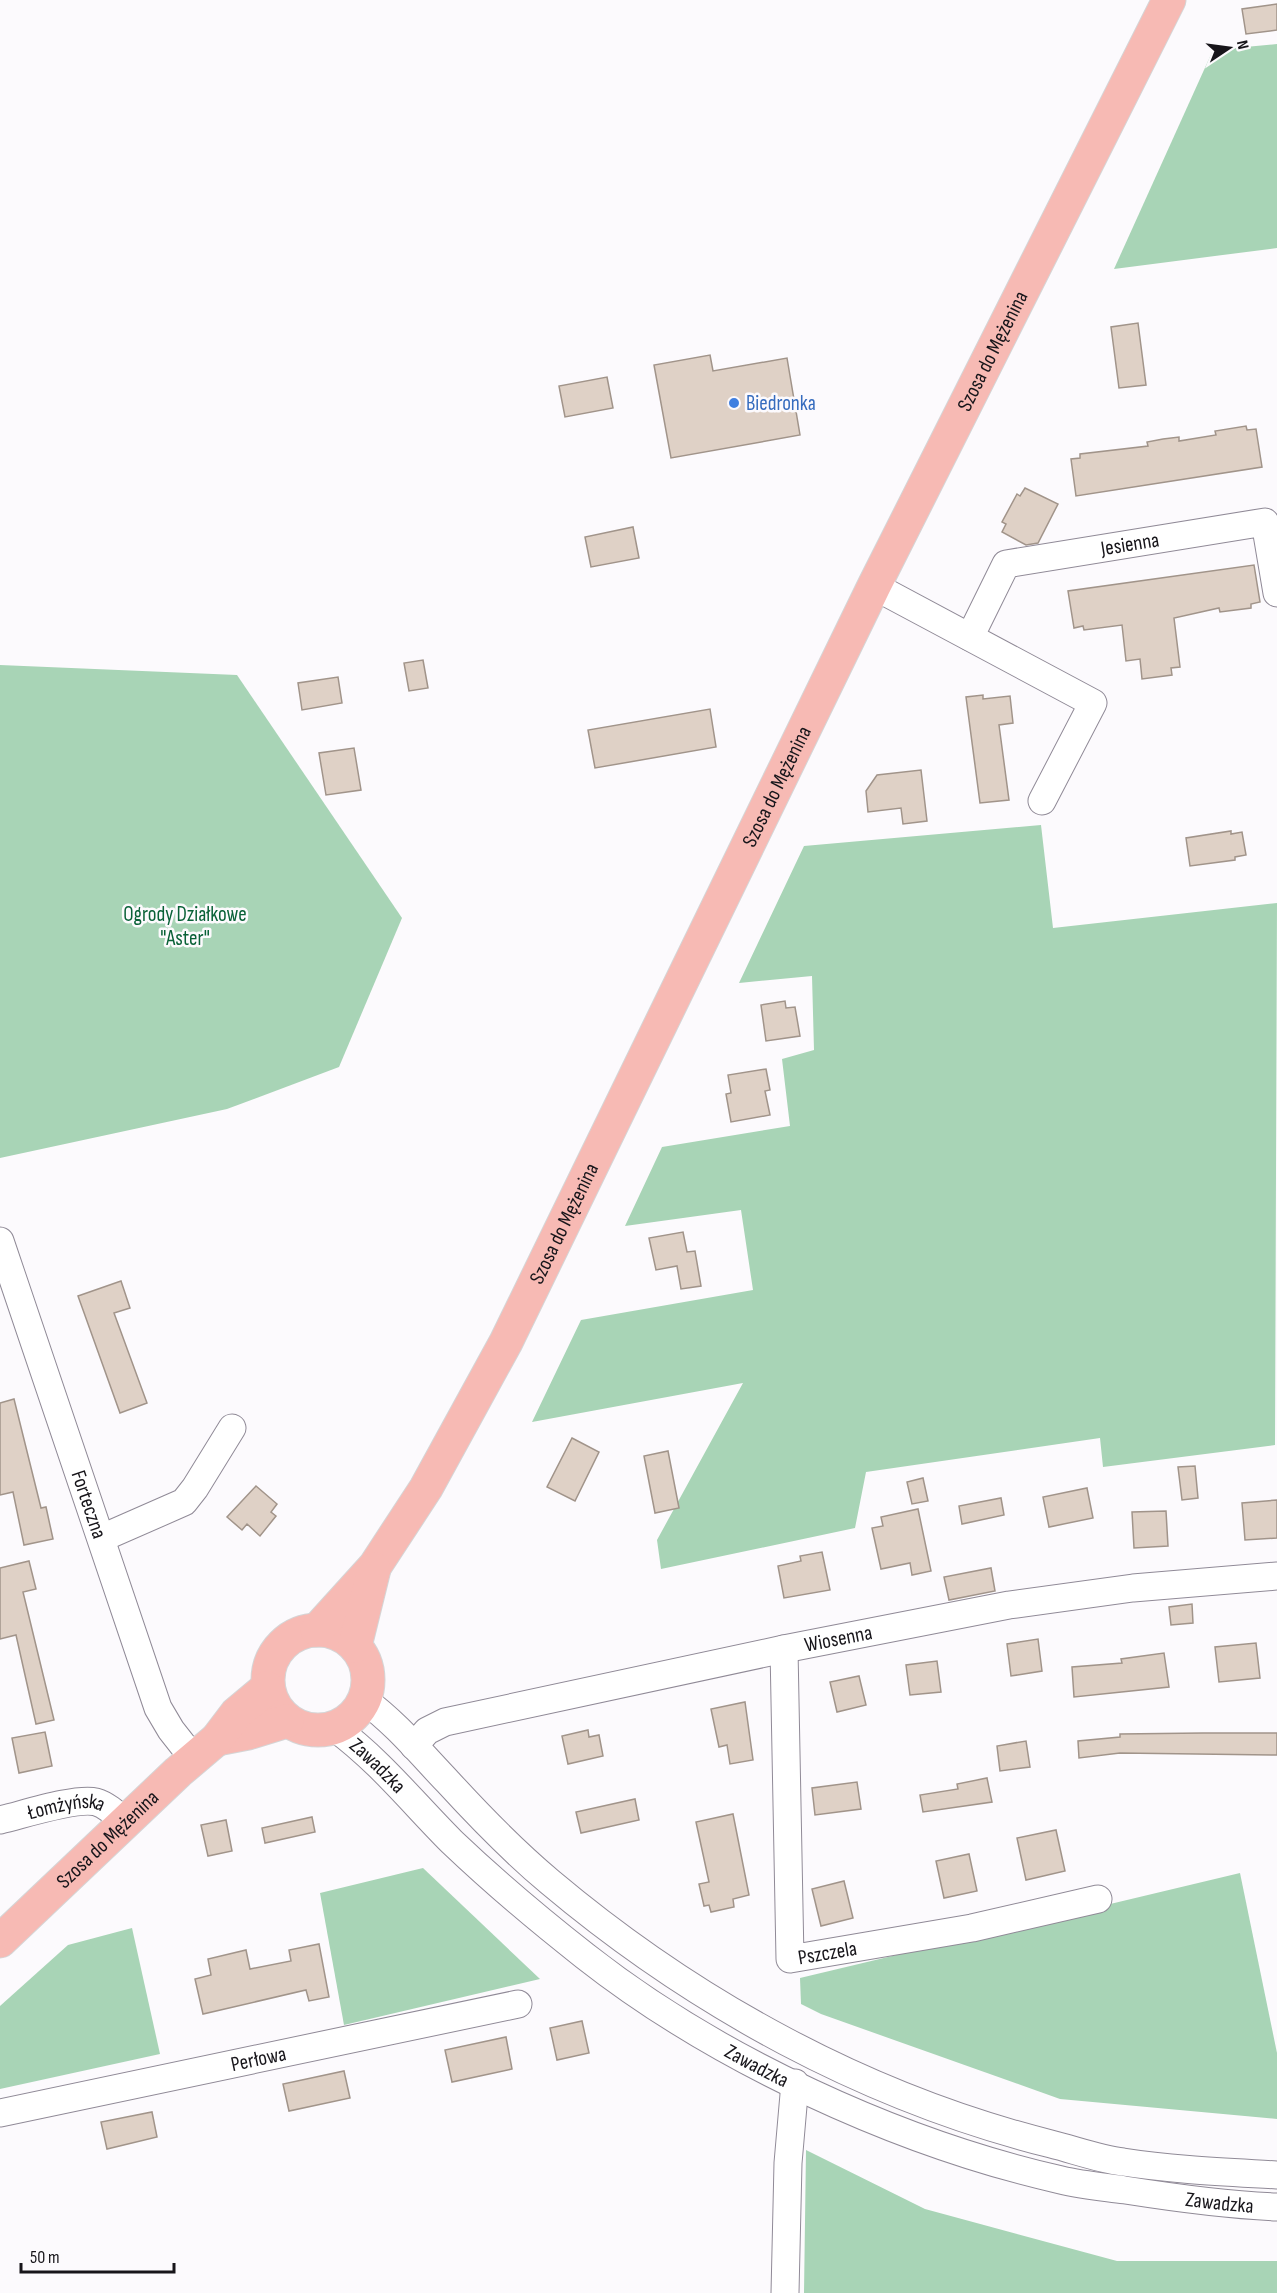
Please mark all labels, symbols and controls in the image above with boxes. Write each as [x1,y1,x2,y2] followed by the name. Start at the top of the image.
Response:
[1199,18,1259,78] north arrow
[1232,39,1252,51] text: N
[952,287,1033,415] street label: Szosa do Mężenina
[746,391,816,416] place label: Biedronka
[727,396,741,410] marker: Biedronka
[1098,527,1161,562] street label: Jesienna
[737,722,817,851] street label: Szosa do Mężenina
[123,902,247,951] park label: Ogrody Działkowe "Aster"
[524,1159,604,1288] street label: Szosa do Mężenina
[66,1467,112,1542] street label: Forteczna
[802,1620,874,1658] street label: Wiosenna
[344,1733,411,1798] street label: Zawadzka
[51,1785,164,1894] street label: Szosa do Mężenina
[24,1789,109,1825] street label: Łomżyńska
[796,1936,859,1970] street label: Pszczela
[720,2039,793,2093] street label: Zawadzka
[228,2041,288,2077] street label: Perłowa
[1184,2187,1255,2219] street label: Zawadzka
[21,2236,174,2274] scale bar
[30,2247,60,2268] text: 50 m

